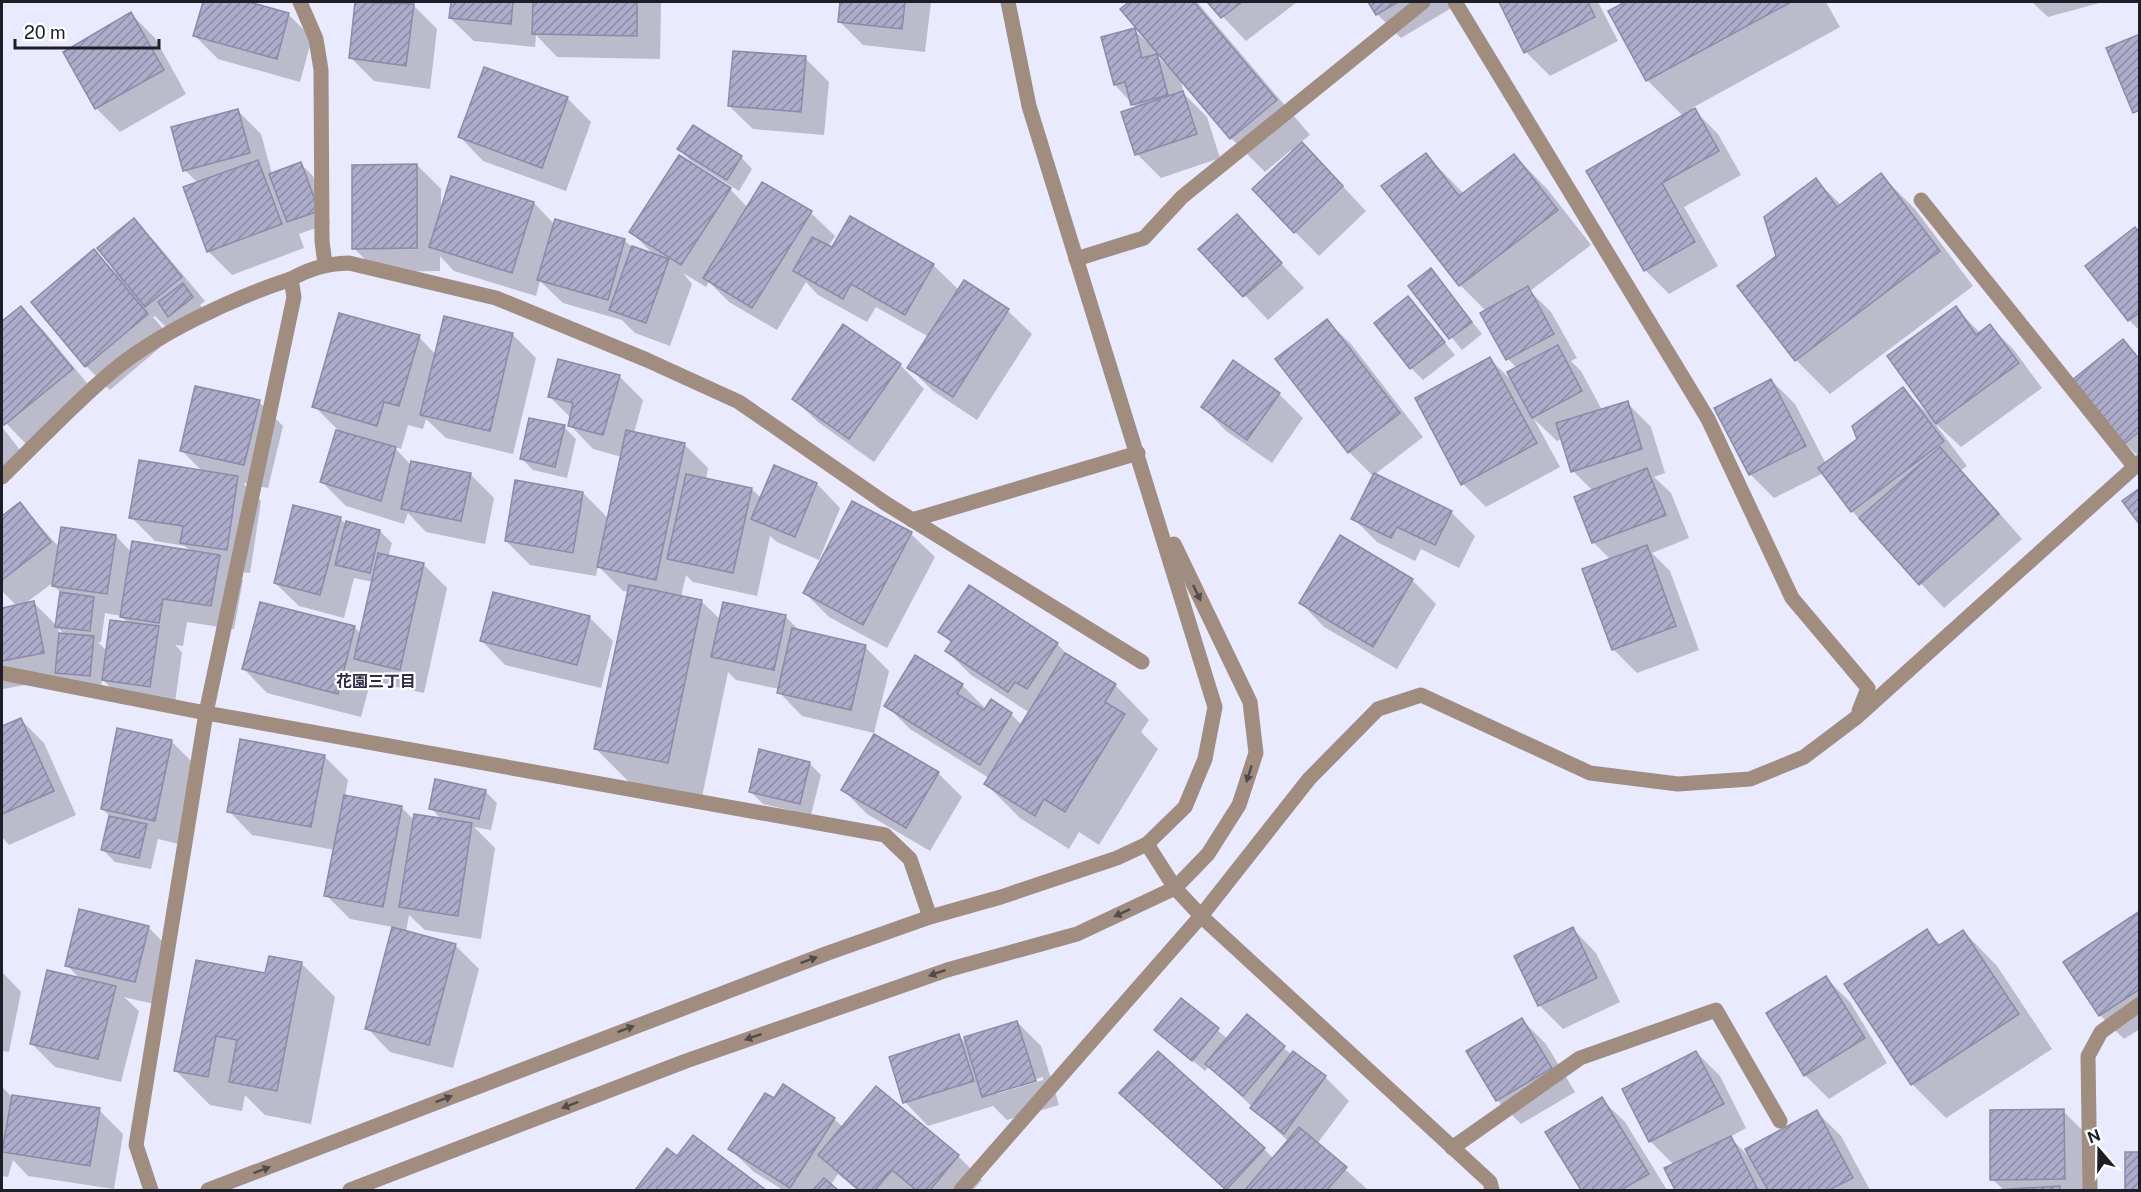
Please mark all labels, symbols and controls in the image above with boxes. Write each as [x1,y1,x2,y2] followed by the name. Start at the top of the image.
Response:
[15,12,159,50] scale bar
[24,22,66,43] text: 20 m
[1193,584,1202,601] one-way arrow
[336,672,416,691] district label: 花園三丁目
[1244,765,1253,783] one-way arrow
[1113,908,1130,917] one-way arrow
[800,955,818,965] one-way arrow
[928,969,946,979] one-way arrow
[617,1023,635,1033] one-way arrow
[744,1033,762,1043] one-way arrow
[435,1094,453,1103] one-way arrow
[561,1101,579,1111] one-way arrow
[2069,1120,2129,1180] north arrow
[2085,1125,2103,1147] text: N
[254,1164,272,1174] one-way arrow

